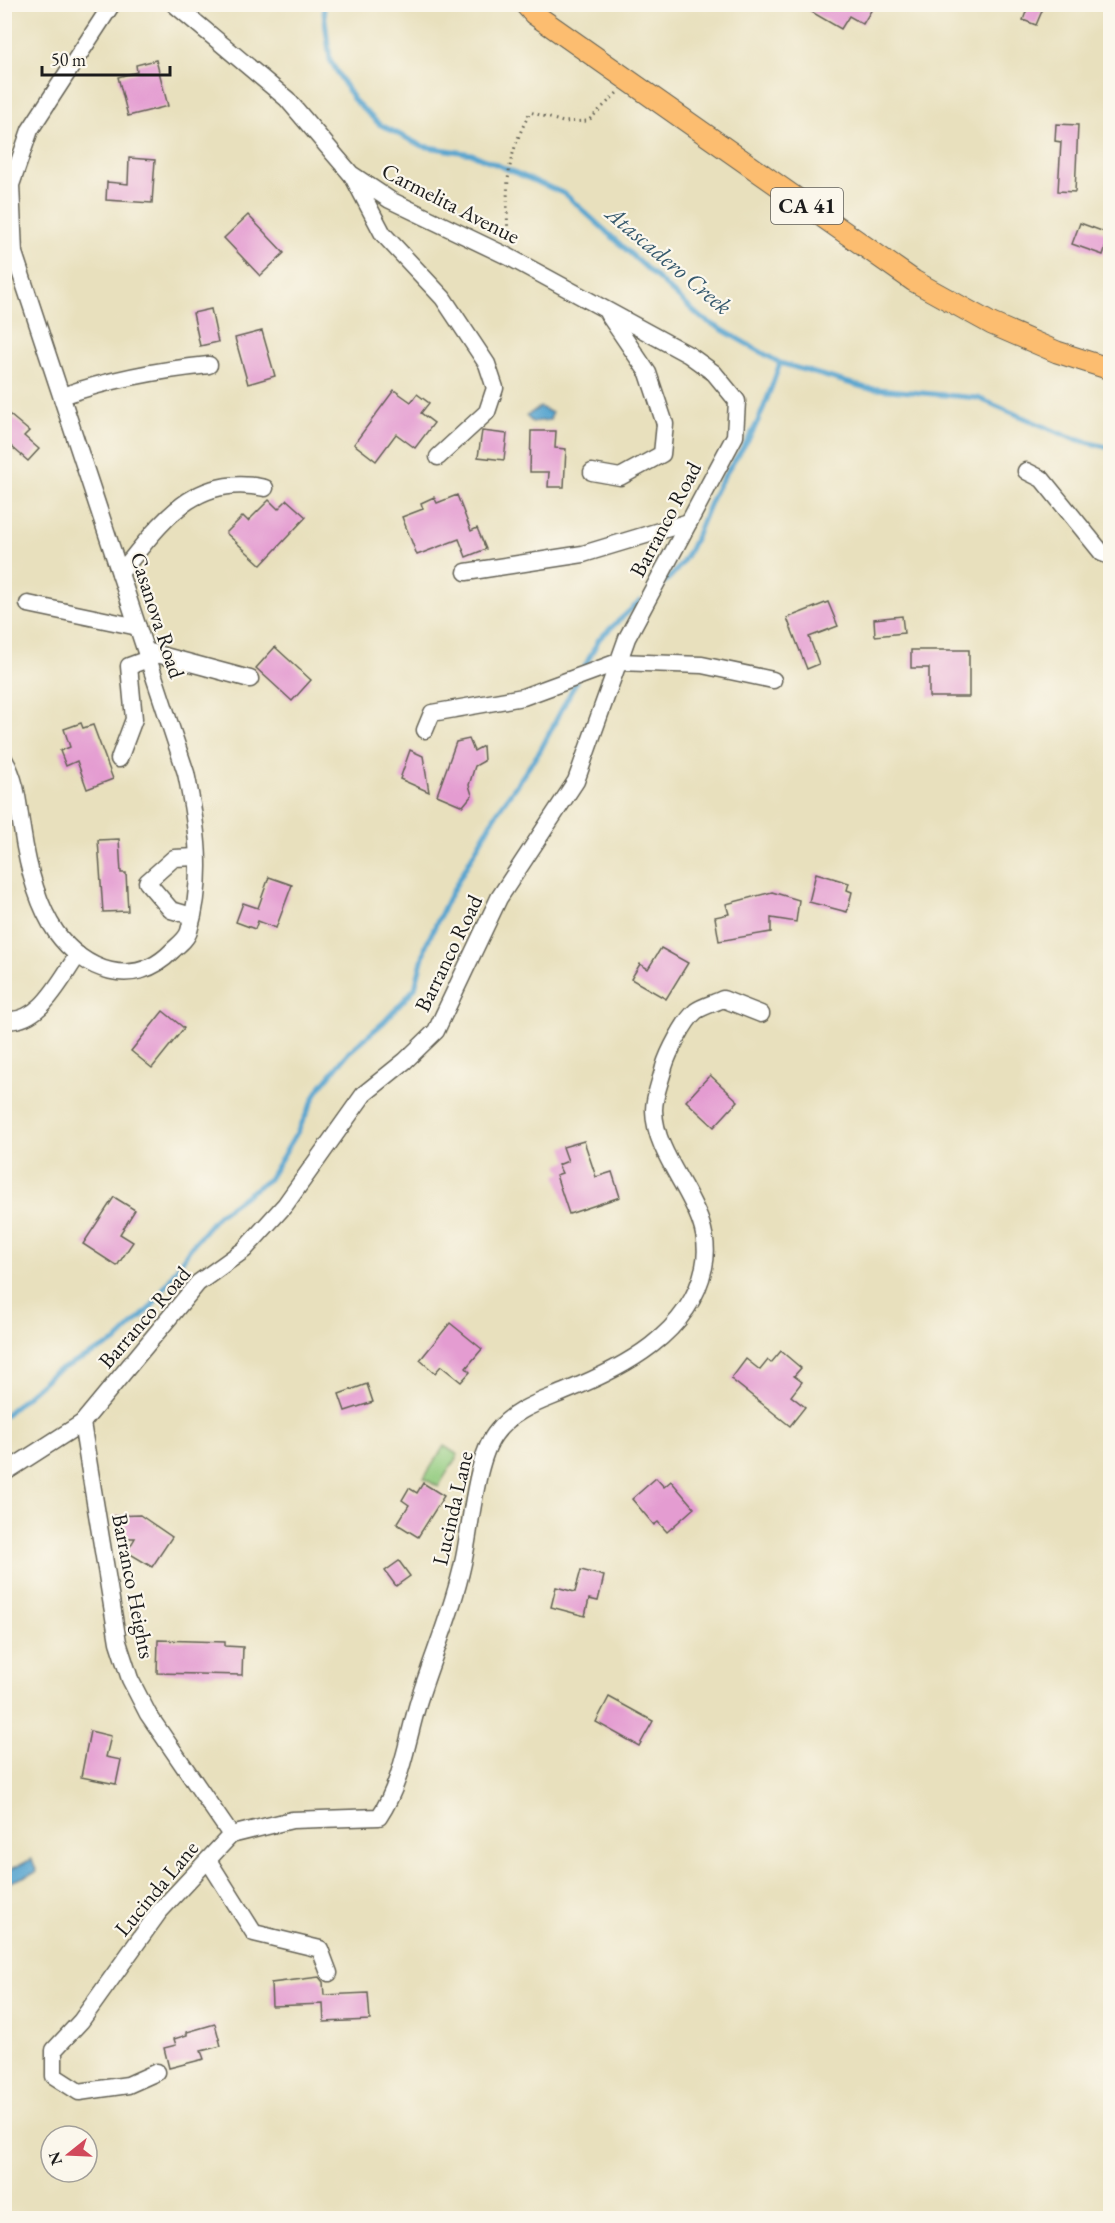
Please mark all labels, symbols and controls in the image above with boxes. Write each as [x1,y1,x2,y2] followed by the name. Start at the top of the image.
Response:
[42,39,170,77] scale bar
[51,48,86,71] text: 50 m
[377,156,525,251] street label: Carmelita Avenue
[771,188,843,224] road number: CA 41
[598,197,739,321] water label: Atascadero Creek
[623,456,708,582] street label: Barranco Road
[123,548,192,683] street label: Casanova Road
[408,889,490,1016] street label: Barranco Road
[92,1259,197,1375] street label: Barranco Road
[425,1448,480,1568] street label: Lucinda Lane
[105,1511,162,1661] street label: Barranco Heights
[108,1834,205,1942] street label: Lucinda Lane
[39,2124,99,2184] north arrow
[43,2149,67,2168] text: N

